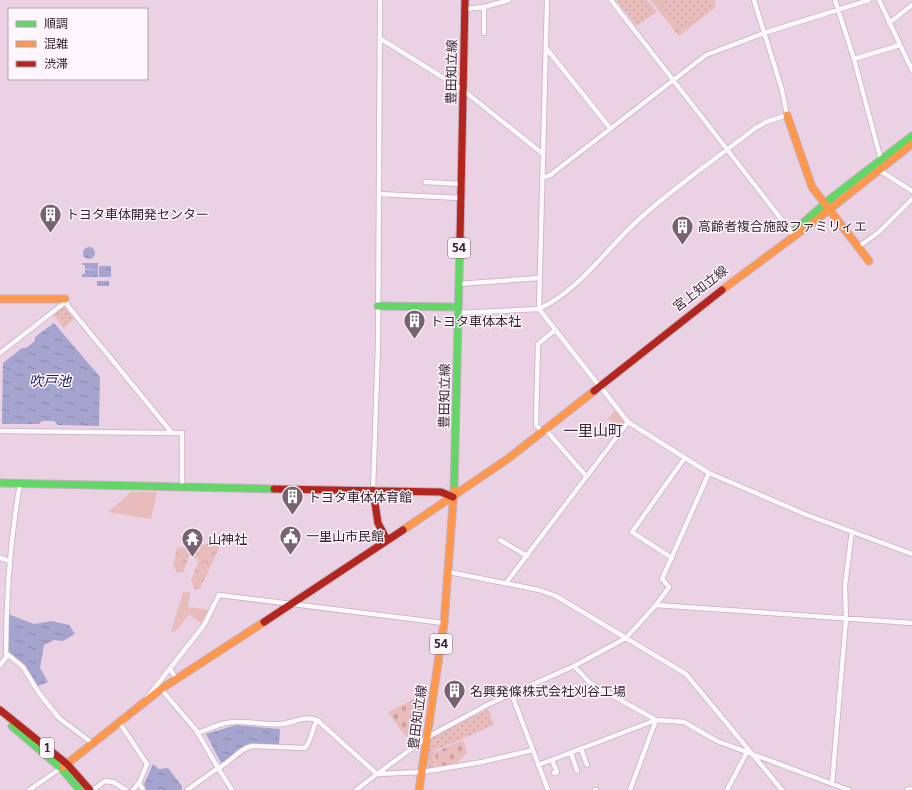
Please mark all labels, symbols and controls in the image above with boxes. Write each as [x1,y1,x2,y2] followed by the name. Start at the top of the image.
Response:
[8,8,148,80] legend
[44,17,68,31] text: 順調
[44,37,68,51] text: 混雑
[443,39,460,105] street label: 豊田知立線
[44,57,68,71] text: 渋滞
[37,201,63,234] building icon: トヨタ車体開発センター
[66,207,209,222] place label: トヨタ車体開発センター
[669,213,695,246] building icon: 高齢者複合施設ファミリィエ
[698,219,867,234] place label: 高齢者複合施設ファミリィエ
[448,238,470,258] road number: 54
[670,262,731,314] street label: 宮上知立線
[401,308,427,341] building icon: トヨタ車体本社
[430,314,521,329] place label: トヨタ車体本社
[436,363,453,429] street label: 豊田知立線
[29,373,73,390] water label: 吹戸池
[563,422,623,440] district label: 一里山町
[279,484,305,517] building icon: トヨタ車体体育館
[308,490,412,505] place label: トヨタ車体体育館
[278,523,304,556] public building icon: 一里山市民館
[180,526,206,559] temple icon: 山神社
[306,529,384,544] place label: 一里山市民館
[208,532,247,547] place label: 山神社
[430,634,452,654] road number: 54
[441,678,467,711] building icon: 名興発條株式会社刈谷工場
[406,684,429,750] street label: 豊田知立線
[470,684,626,699] place label: 名興発條株式会社刈谷工場
[40,738,54,758] road number: 1

